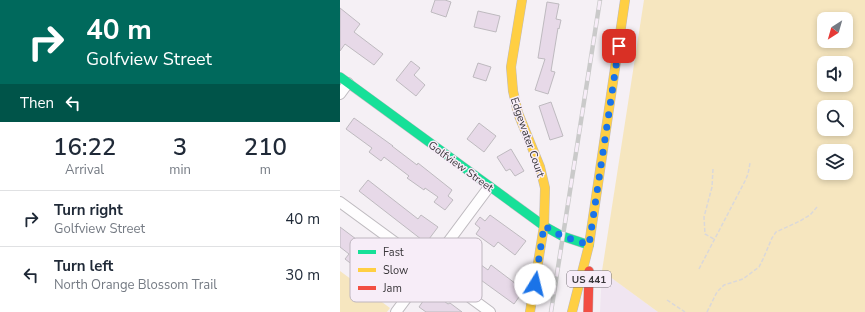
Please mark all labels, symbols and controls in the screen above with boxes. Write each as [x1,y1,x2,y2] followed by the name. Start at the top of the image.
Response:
[86,11,152,49] text: 40 m
[817,12,853,48] north arrow
[817,12,853,180] map controls
[20,16,72,68] icon: right
[602,29,636,63] pin
[608,35,630,57] icon: arrive
[86,47,212,71] text: Golfview Street
[817,56,853,92] button: sound
[62,92,84,114] icon: left
[20,93,54,113] text: Then
[507,95,548,179] street label: Edgewater Court
[817,100,853,136] button: search
[53,131,116,163] text: 16:22
[173,131,187,163] text: 3
[244,131,287,163] text: 210
[425,138,496,195] street label: Golfview Street
[817,144,853,180] button: layers
[65,161,104,179] text: Arrival
[169,161,191,179] text: min
[260,161,271,179] text: m
[54,200,123,220] text: Turn right
[20,208,42,230] icon: right
[285,209,320,229] text: 40 m
[54,220,145,238] text: Golfview Street
[350,238,482,302] legend
[383,245,404,260] text: Fast
[54,256,113,276] text: Turn left
[383,263,408,278] text: Slow
[514,263,556,305] position arrow
[20,264,42,286] icon: left
[285,265,320,285] text: 30 m
[567,271,611,287] road number: US 441
[54,276,217,294] text: North Orange Blossom Trail
[382,281,402,296] text: Jam

